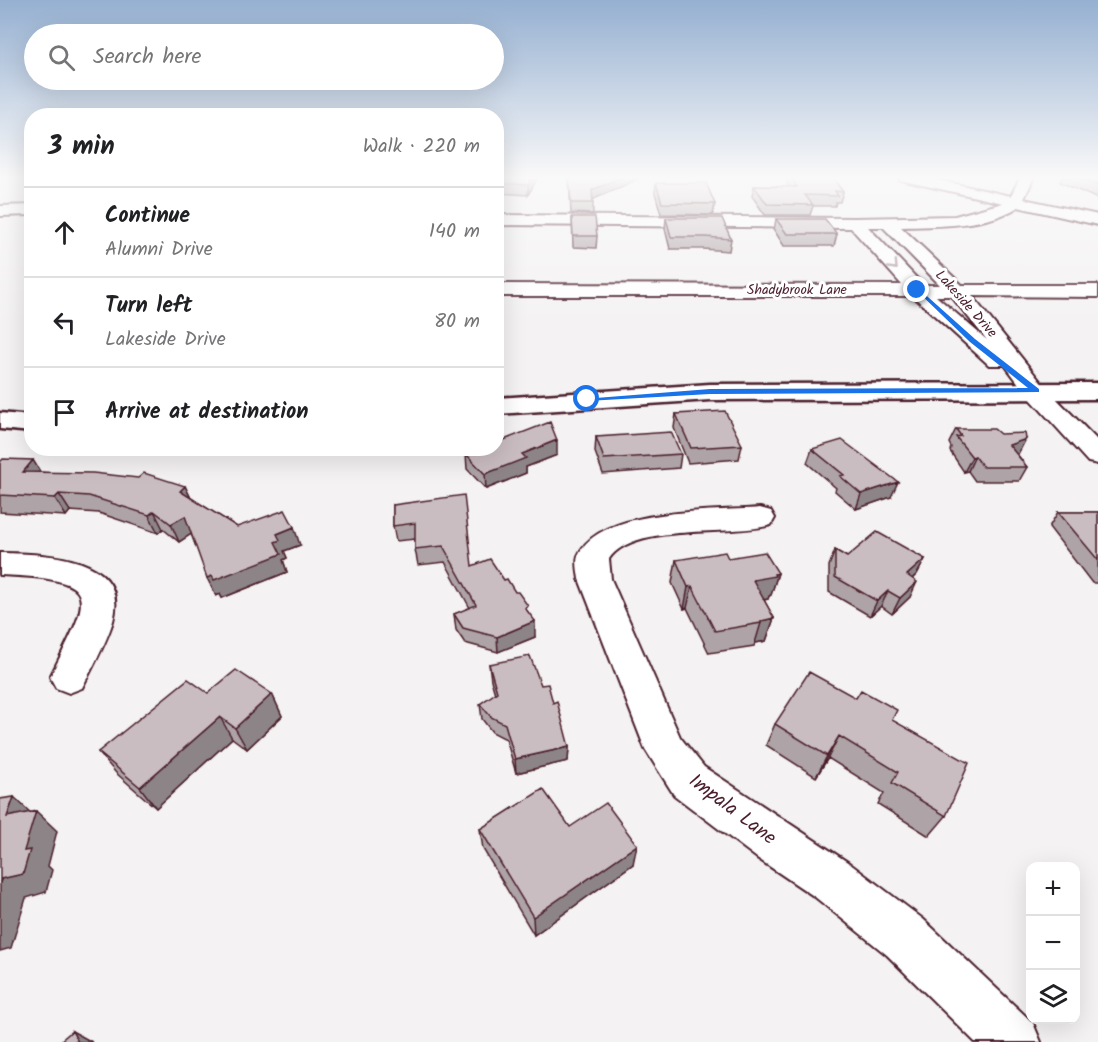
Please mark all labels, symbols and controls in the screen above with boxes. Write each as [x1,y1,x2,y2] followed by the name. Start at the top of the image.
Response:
[24,24,504,90] search box
[93,40,201,75] text: Search here
[45,41,78,74] icon: search
[48,126,115,168] text: 3 min
[363,131,480,163] text: Walk · 220 m
[105,199,190,234] text: Continue
[48,216,81,249] icon: ahead
[429,216,480,248] text: 140 m
[105,234,213,266] text: Alumni Drive
[887,259,898,270] one-way arrow
[930,265,1003,343] street label: Lakeside Drive
[903,276,929,302] route end
[747,279,848,301] street label: Shadybrook Lane
[105,289,192,324] text: Turn left
[48,306,81,339] icon: left
[434,306,480,338] text: 80 m
[105,324,226,356] text: Lakeside Drive
[573,385,599,411] route start
[105,395,308,430] text: Arrive at destination
[48,396,81,429] icon: arrive
[681,766,783,854] street label: Impala Lane
[1026,862,1080,1024] map controls
[1026,862,1080,916] button: +
[1026,916,1080,970] button: −
[1026,970,1080,1024] button: layers

